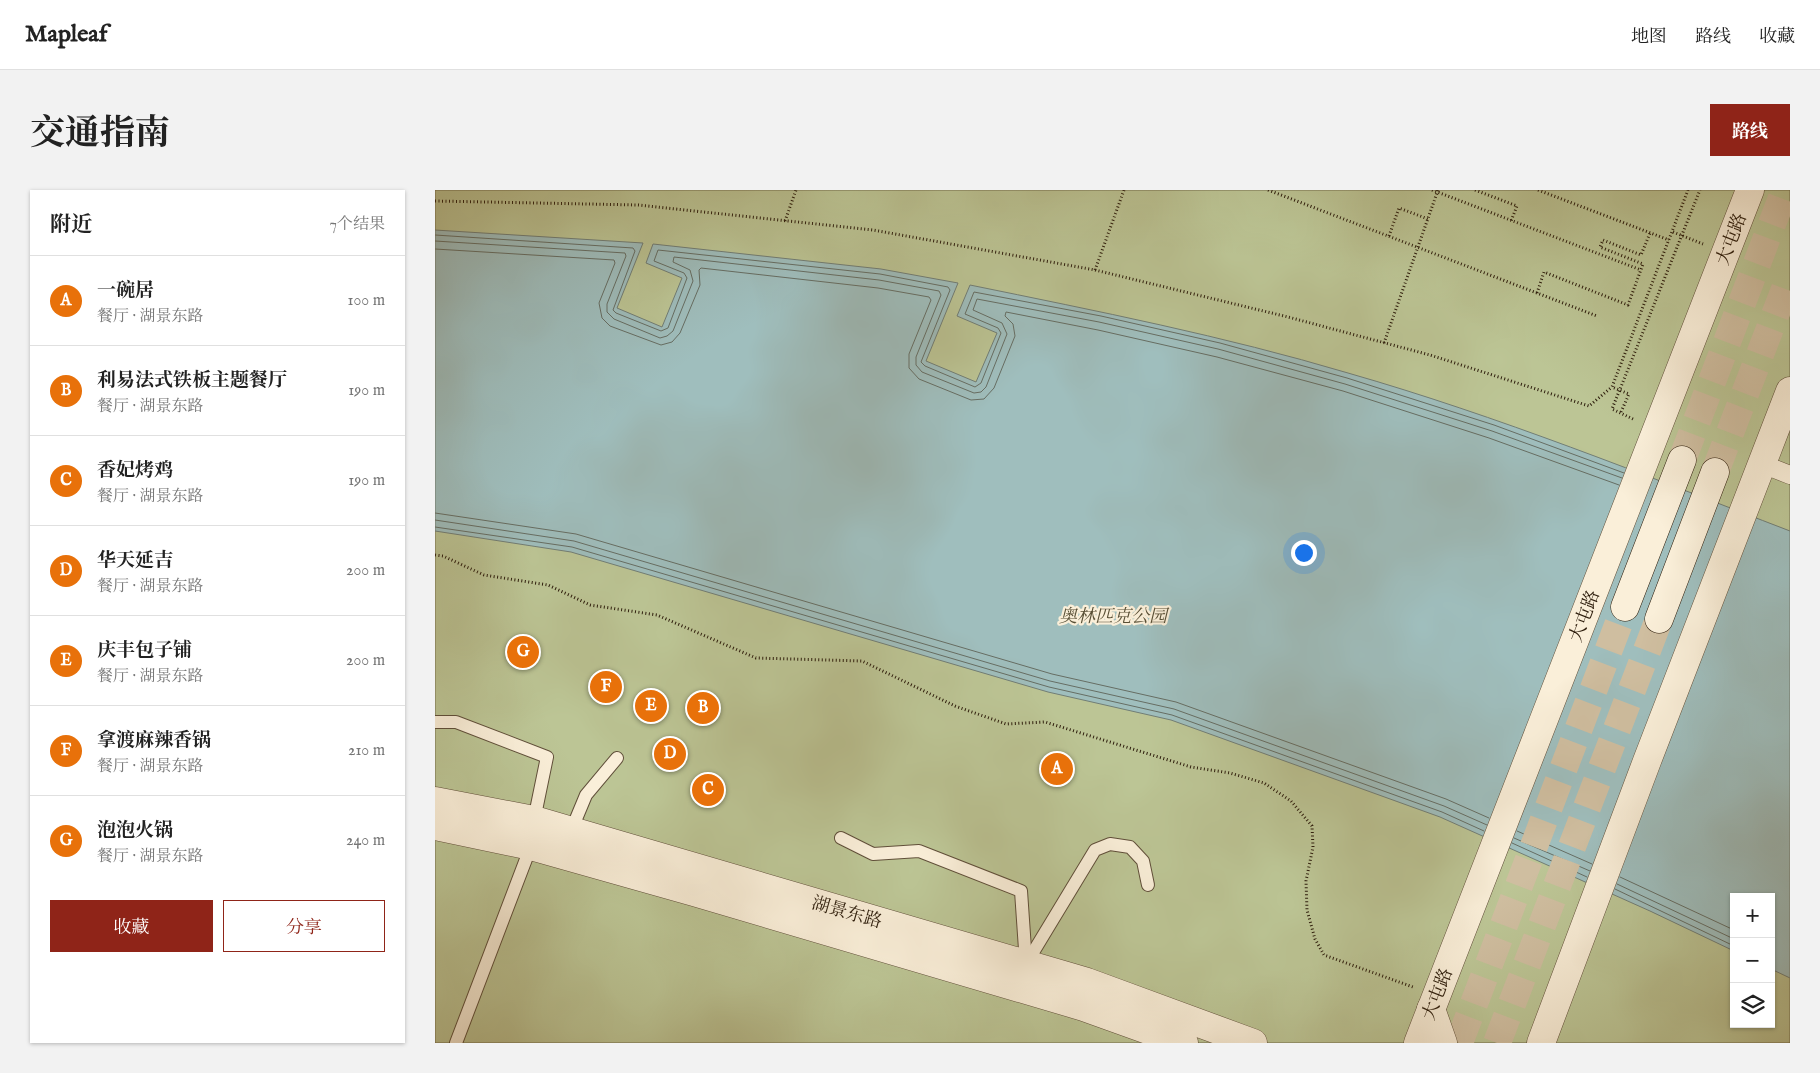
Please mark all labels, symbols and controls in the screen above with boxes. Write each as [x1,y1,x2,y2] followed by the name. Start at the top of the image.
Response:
[25,19,107,50] text: Mapleaf
[1631,26,1667,49] text: 地图
[1695,26,1731,49] text: 路线
[1759,26,1795,49] text: 收藏
[1710,104,1790,156] button: 路线
[30,112,170,157] text: 交通指南
[1712,210,1753,269] street label: 大屯路
[50,212,92,239] text: 附近
[330,215,385,235] text: 7个结果
[97,279,154,303] text: 一碗居
[61,291,71,311] text: A
[348,291,385,311] text: 100 m
[97,307,204,327] text: 餐厅 · 湖景东路
[97,369,287,393] text: 利易法式铁板主题餐厅
[61,381,71,401] text: B
[348,381,385,401] text: 190 m
[97,397,204,417] text: 餐厅 · 湖景东路
[97,459,173,483] text: 香妃烤鸡
[60,471,72,491] text: C
[348,471,385,491] text: 190 m
[97,487,204,507] text: 餐厅 · 湖景东路
[1291,540,1317,566] your location
[97,549,173,573] text: 华天延吉
[60,561,72,581] text: D
[346,561,385,581] text: 200 m
[97,577,204,597] text: 餐厅 · 湖景东路
[1565,587,1606,646] street label: 大屯路
[1059,606,1170,629] park label: 奥林匹克公园
[507,633,539,671] pin: G
[97,639,192,663] text: 庆丰包子铺
[60,651,72,671] text: E
[346,651,385,671] text: 200 m
[97,667,204,687] text: 餐厅 · 湖景东路
[590,668,622,706] pin: F
[635,687,667,725] pin: E
[687,689,719,727] pin: B
[97,729,211,753] text: 拿渡麻辣香锅
[654,735,686,773] pin: D
[61,741,71,761] text: F
[348,741,385,761] text: 210 m
[1041,750,1073,788] pin: A
[97,757,204,777] text: 餐厅 · 湖景东路
[692,771,724,809] pin: C
[97,819,173,843] text: 泡泡火锅
[60,831,72,851] text: G
[346,831,385,851] text: 240 m
[97,847,204,867] text: 餐厅 · 湖景东路
[809,892,884,934] street label: 湖景东路
[1730,893,1775,1028] map controls
[1730,893,1775,938] button: +
[50,900,213,952] button: 收藏
[223,900,385,952] button: 分享
[1730,938,1775,983] button: −
[1418,965,1459,1024] street label: 大屯路
[1730,983,1775,1028] button: layers

